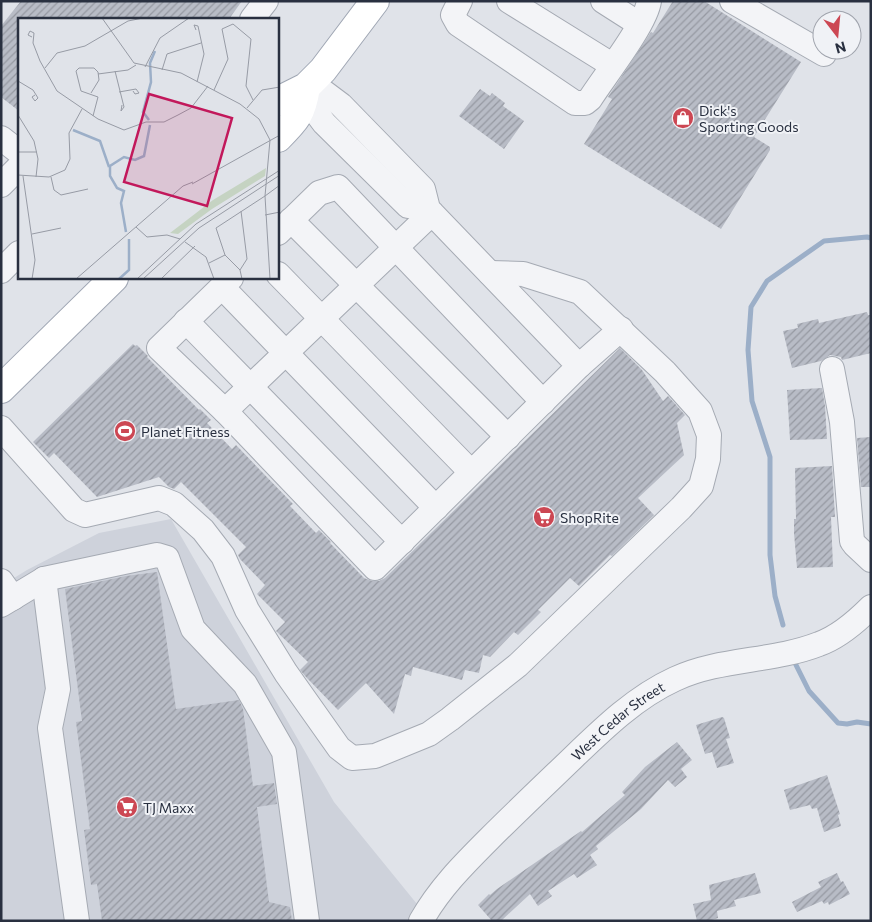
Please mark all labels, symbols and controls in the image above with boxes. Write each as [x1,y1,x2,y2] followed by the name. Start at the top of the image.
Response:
[812,10,862,60] north arrow
[18,18,279,279] inset map
[833,38,848,58] text: N
[699,102,799,135] place label: Dick's Sporting Goods
[671,106,695,130] shop icon: Dick's Sporting Goods
[113,419,137,443] sports icon: Planet Fitness
[141,423,230,440] place label: Planet Fitness
[532,505,556,529] supermarket icon: ShopRite
[560,509,619,526] place label: ShopRite
[567,677,667,764] street label: West Cedar Street
[115,795,139,819] supermarket icon: TJ Maxx
[143,799,195,816] place label: TJ Maxx

